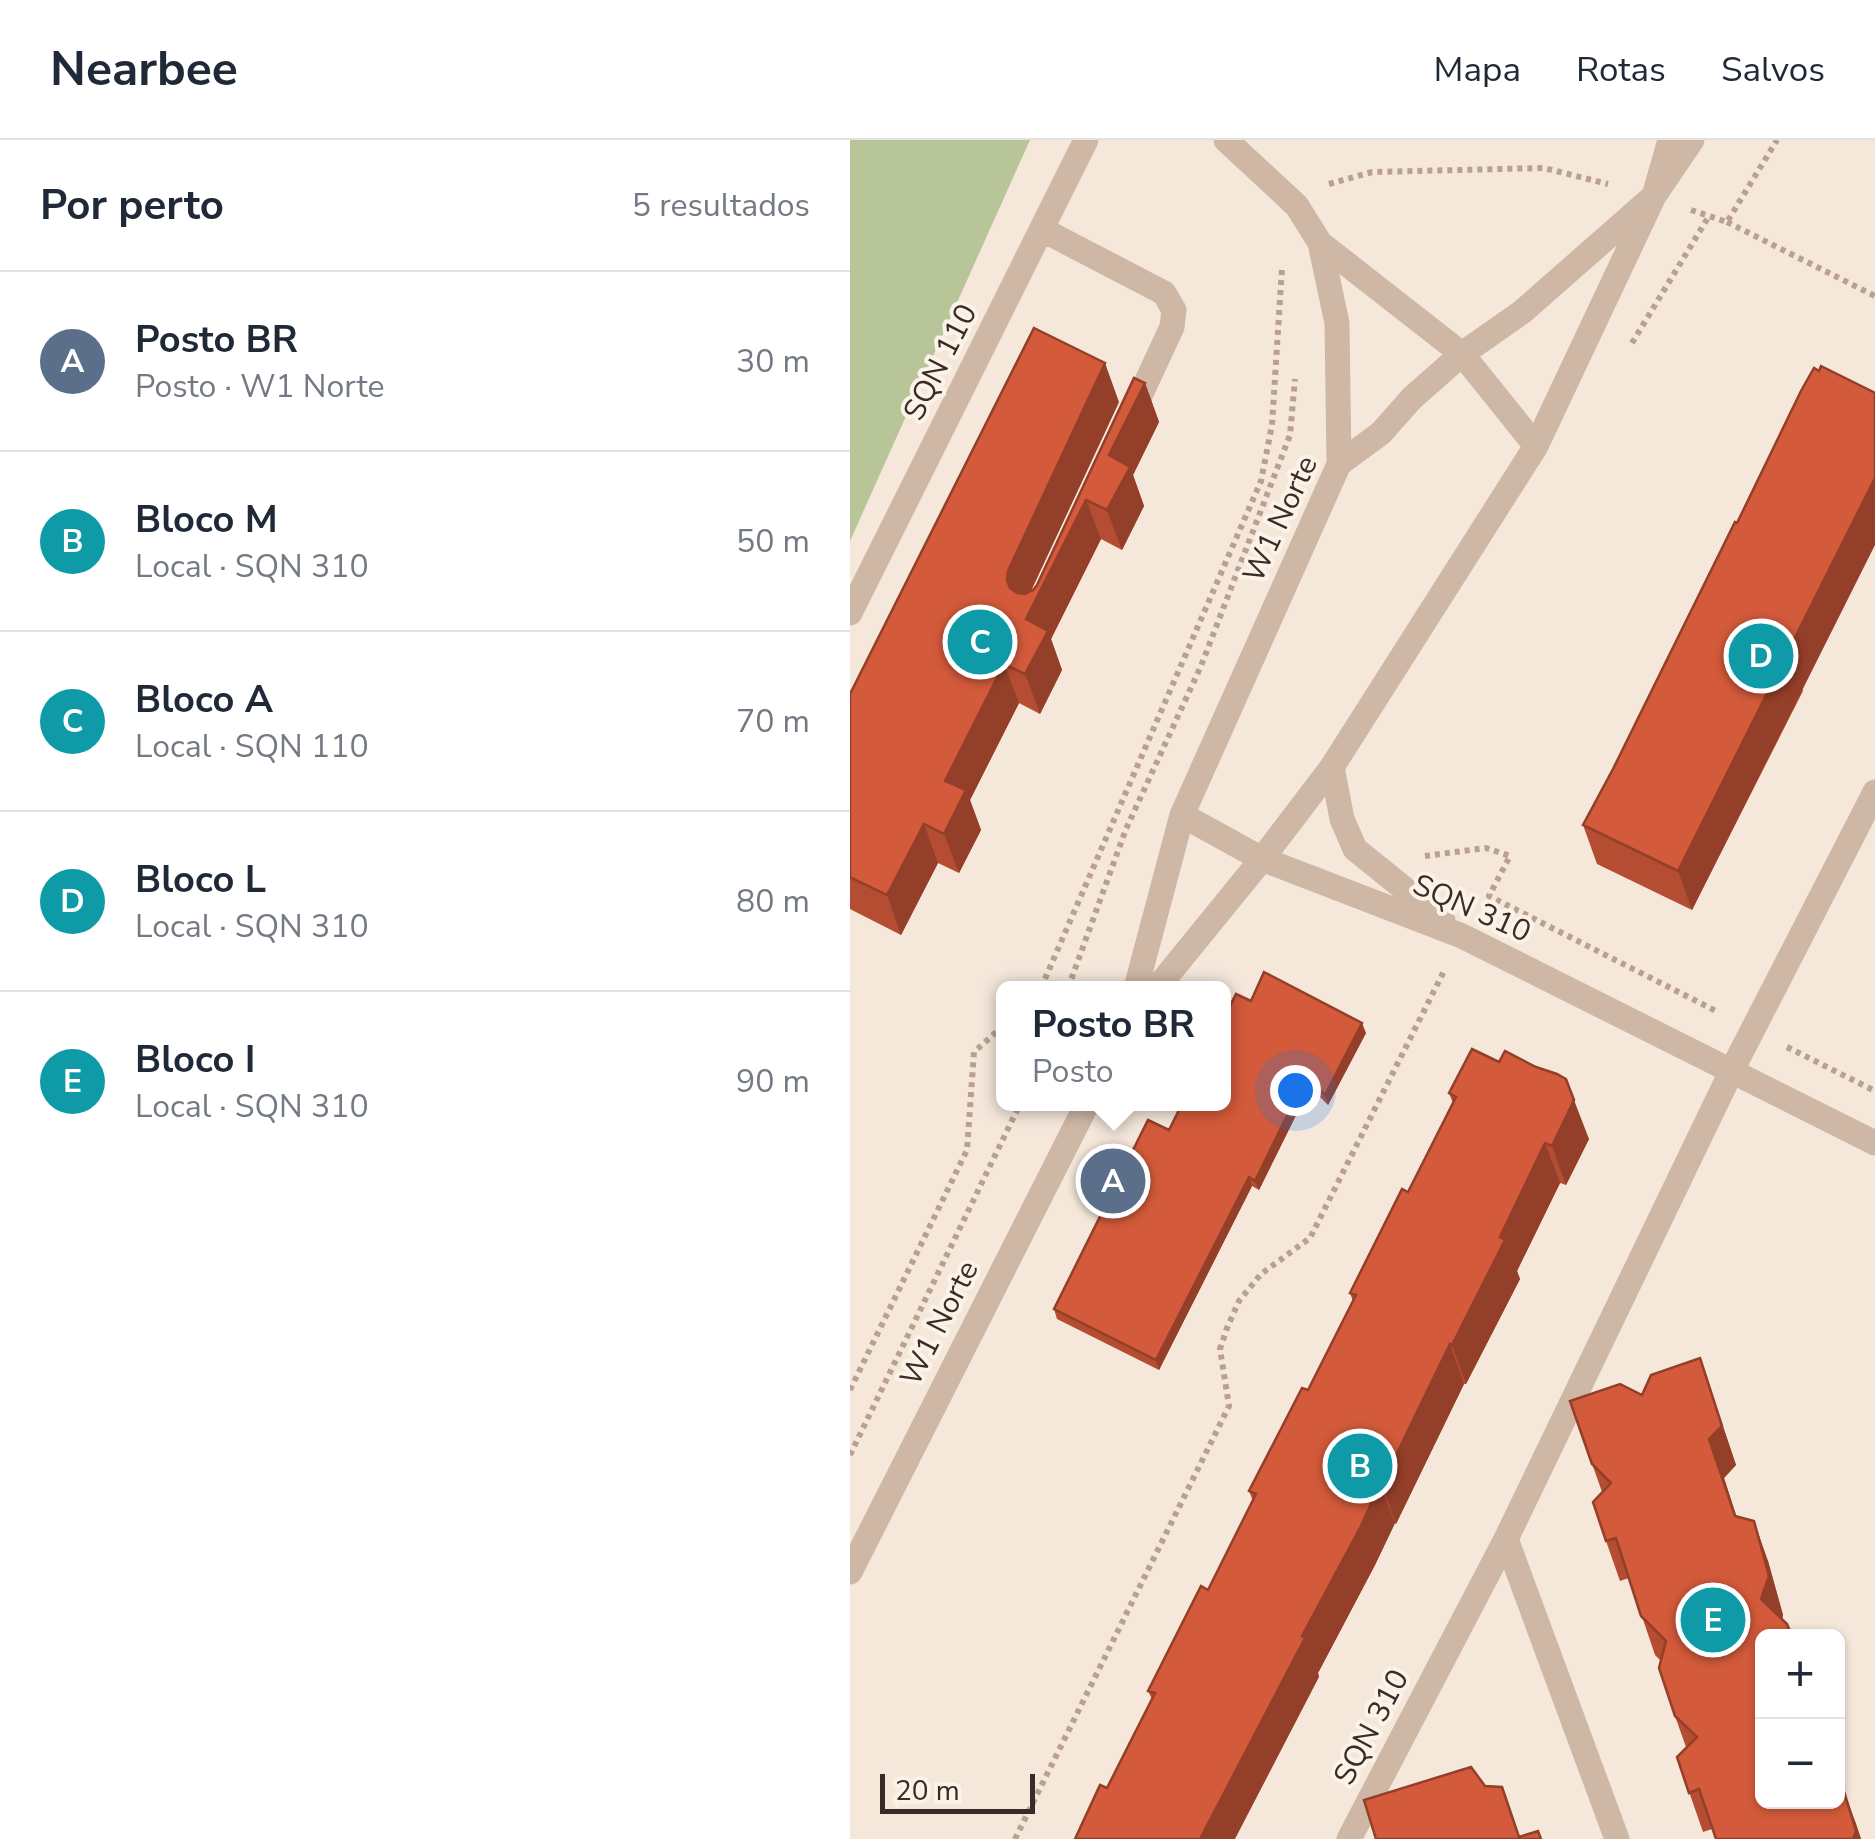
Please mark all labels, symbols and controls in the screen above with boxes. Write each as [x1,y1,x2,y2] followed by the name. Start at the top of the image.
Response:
[50,36,238,102] text: Nearbee
[1434,46,1521,93] text: Mapa
[1576,46,1666,93] text: Rotas
[1721,46,1825,93] text: Salvos
[40,177,224,234] text: Por perto
[632,184,810,227] text: 5 resultados
[894,297,987,427] street label: SQN 110
[135,314,298,365] text: Posto BR
[61,340,84,383] text: A
[736,340,810,383] text: 30 m
[135,365,385,408] text: Posto · W1 Norte
[1233,449,1328,589] street label: W1 Norte
[135,494,278,545] text: Bloco M
[61,520,84,563] text: B
[736,520,810,563] text: 50 m
[135,545,369,588] text: Local · SQN 310
[948,604,1012,680] pin: C
[1728,618,1794,694] pin: D
[135,674,273,725] text: Bloco A
[62,700,83,743] text: C
[736,700,810,743] text: 70 m
[135,725,369,768] text: Local · SQN 110
[135,854,266,905] text: Bloco L
[1406,864,1537,953] street label: SQN 310
[60,880,85,923] text: D
[736,880,810,923] text: 80 m
[135,905,369,948] text: Local · SQN 310
[996,981,1231,1111] popup
[1032,999,1195,1050] text: Posto BR
[135,1034,255,1085] text: Bloco I
[1032,1050,1113,1093] text: Posto
[63,1060,82,1103] text: E
[736,1060,810,1103] text: 90 m
[1270,1065,1321,1116] your location
[135,1085,369,1128] text: Local · SQN 310
[1080,1144,1146,1218] pin: A
[890,1254,988,1393] street label: W1 Norte
[1328,1428,1392,1504] pin: B
[1680,1582,1746,1658] pin: E
[1755,1629,1845,1809] map controls
[1755,1629,1845,1719] button: +
[1324,1662,1419,1792] street label: SQN 310
[1755,1719,1845,1809] button: −
[880,1769,1035,1814] scale bar
[895,1772,960,1810] text: 20 m

